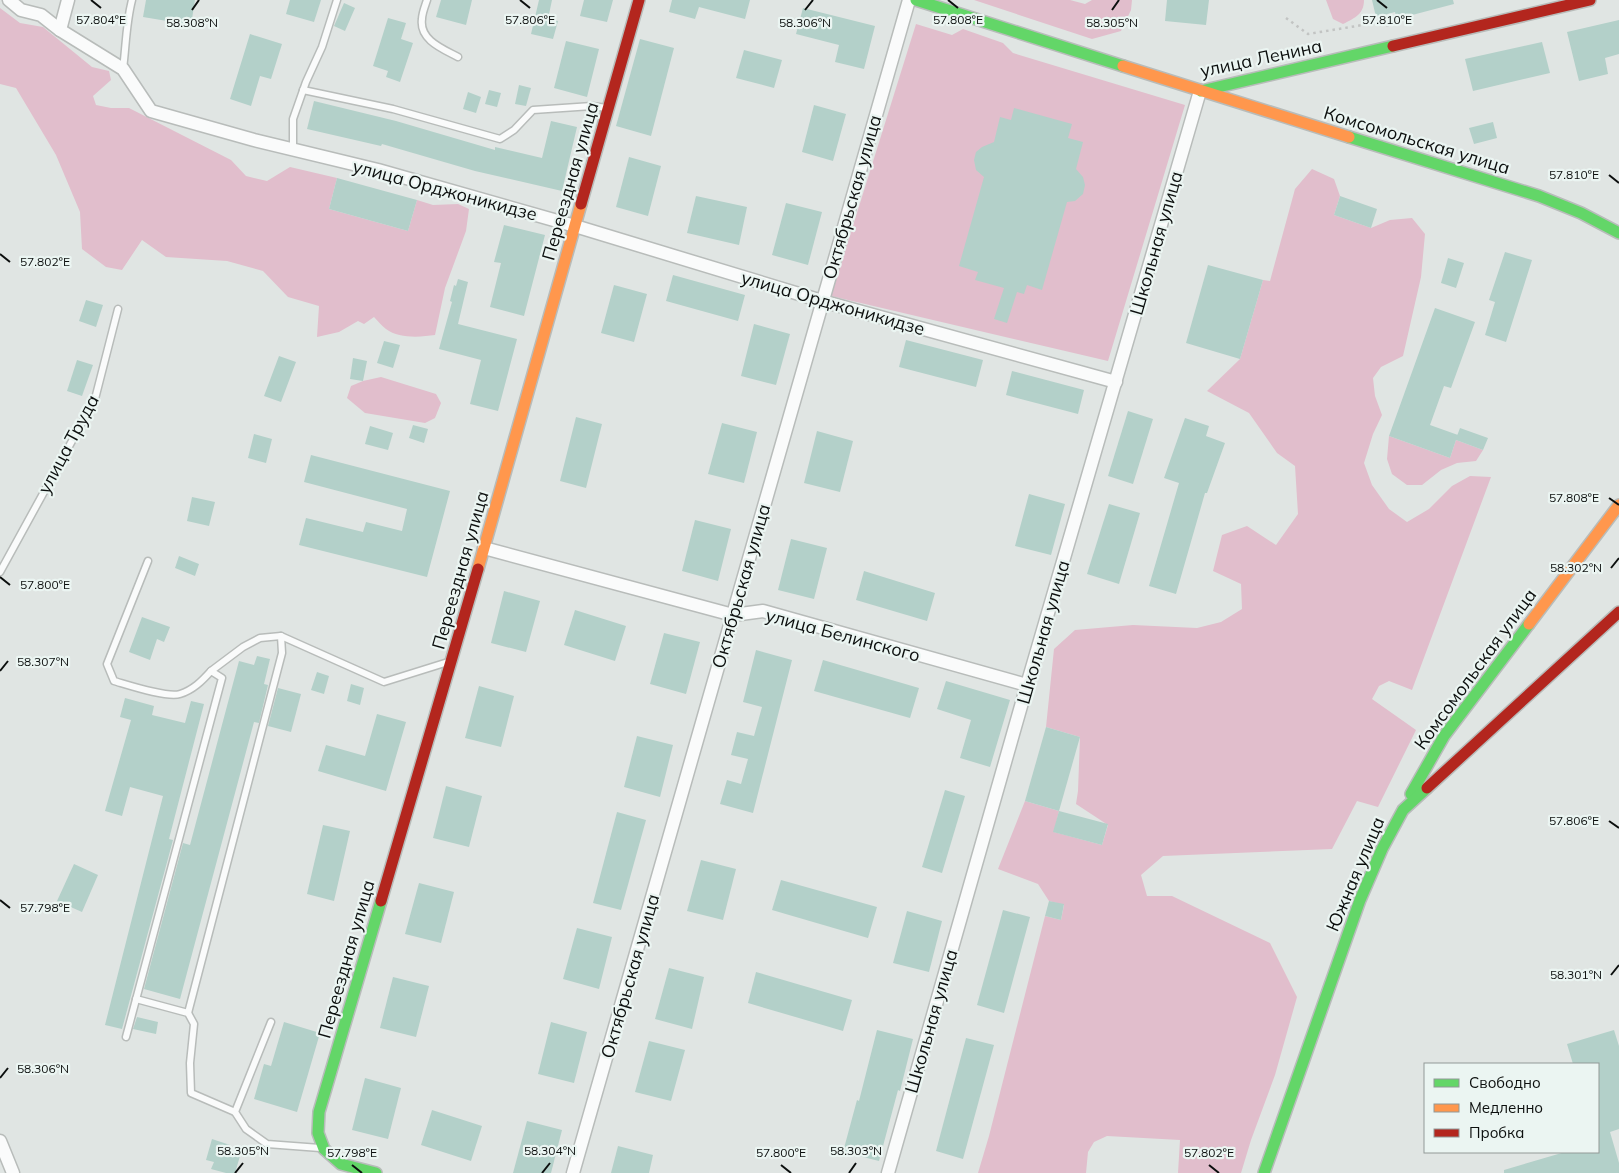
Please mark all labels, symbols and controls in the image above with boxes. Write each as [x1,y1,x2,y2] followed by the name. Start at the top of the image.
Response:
[76,12,126,27] text: 57.804°E
[505,12,555,27] text: 57.806°E
[933,12,983,27] text: 57.808°E
[1362,12,1412,27] text: 57.810°E
[166,15,218,30] text: 58.308°N
[779,15,831,30] text: 58.306°N
[1086,15,1138,30] text: 58.305°N
[1198,34,1324,82] street label: улица Ленина
[536,99,604,263] street label: Переездная улица
[1321,101,1513,179] street label: Комсомольская улица
[818,112,886,282] street label: Октябрьская улица
[350,154,540,226] street label: улица Орджоникидзе
[1549,167,1599,182] text: 57.810°E
[1124,168,1188,318] street label: Школьная улица
[20,254,70,269] text: 57.802°E
[739,266,927,340] street label: улица Орджоникидзе
[32,391,104,497] street label: улица Труда
[426,488,494,652] street label: Переездная улица
[1549,490,1599,505] text: 57.808°E
[707,501,775,671] street label: Октябрьская улица
[1011,557,1075,707] street label: Школьная улица
[1550,560,1602,575] text: 58.302°N
[20,577,70,592] text: 57.800°E
[1409,584,1541,754] street label: Комсомольская улица
[763,603,923,667] street label: улица Белинского
[17,654,69,669] text: 58.307°N
[1321,813,1389,935] street label: Южная улица
[1549,813,1599,828] text: 57.806°E
[312,877,380,1041] street label: Переездная улица
[596,891,664,1061] street label: Октябрьская улица
[20,900,70,915] text: 57.798°E
[899,946,963,1096] street label: Школьная улица
[1550,967,1602,982] text: 58.301°N
[17,1061,69,1076] text: 58.306°N
[1424,1063,1599,1153] legend
[1469,1073,1541,1092] text: Свободно
[1469,1098,1543,1117] text: Медленно
[1469,1123,1524,1142] text: Пробка
[217,1143,269,1158] text: 58.305°N
[524,1143,576,1158] text: 58.304°N
[830,1143,882,1158] text: 58.303°N
[327,1145,377,1160] text: 57.798°E
[756,1145,806,1160] text: 57.800°E
[1184,1145,1234,1160] text: 57.802°E

